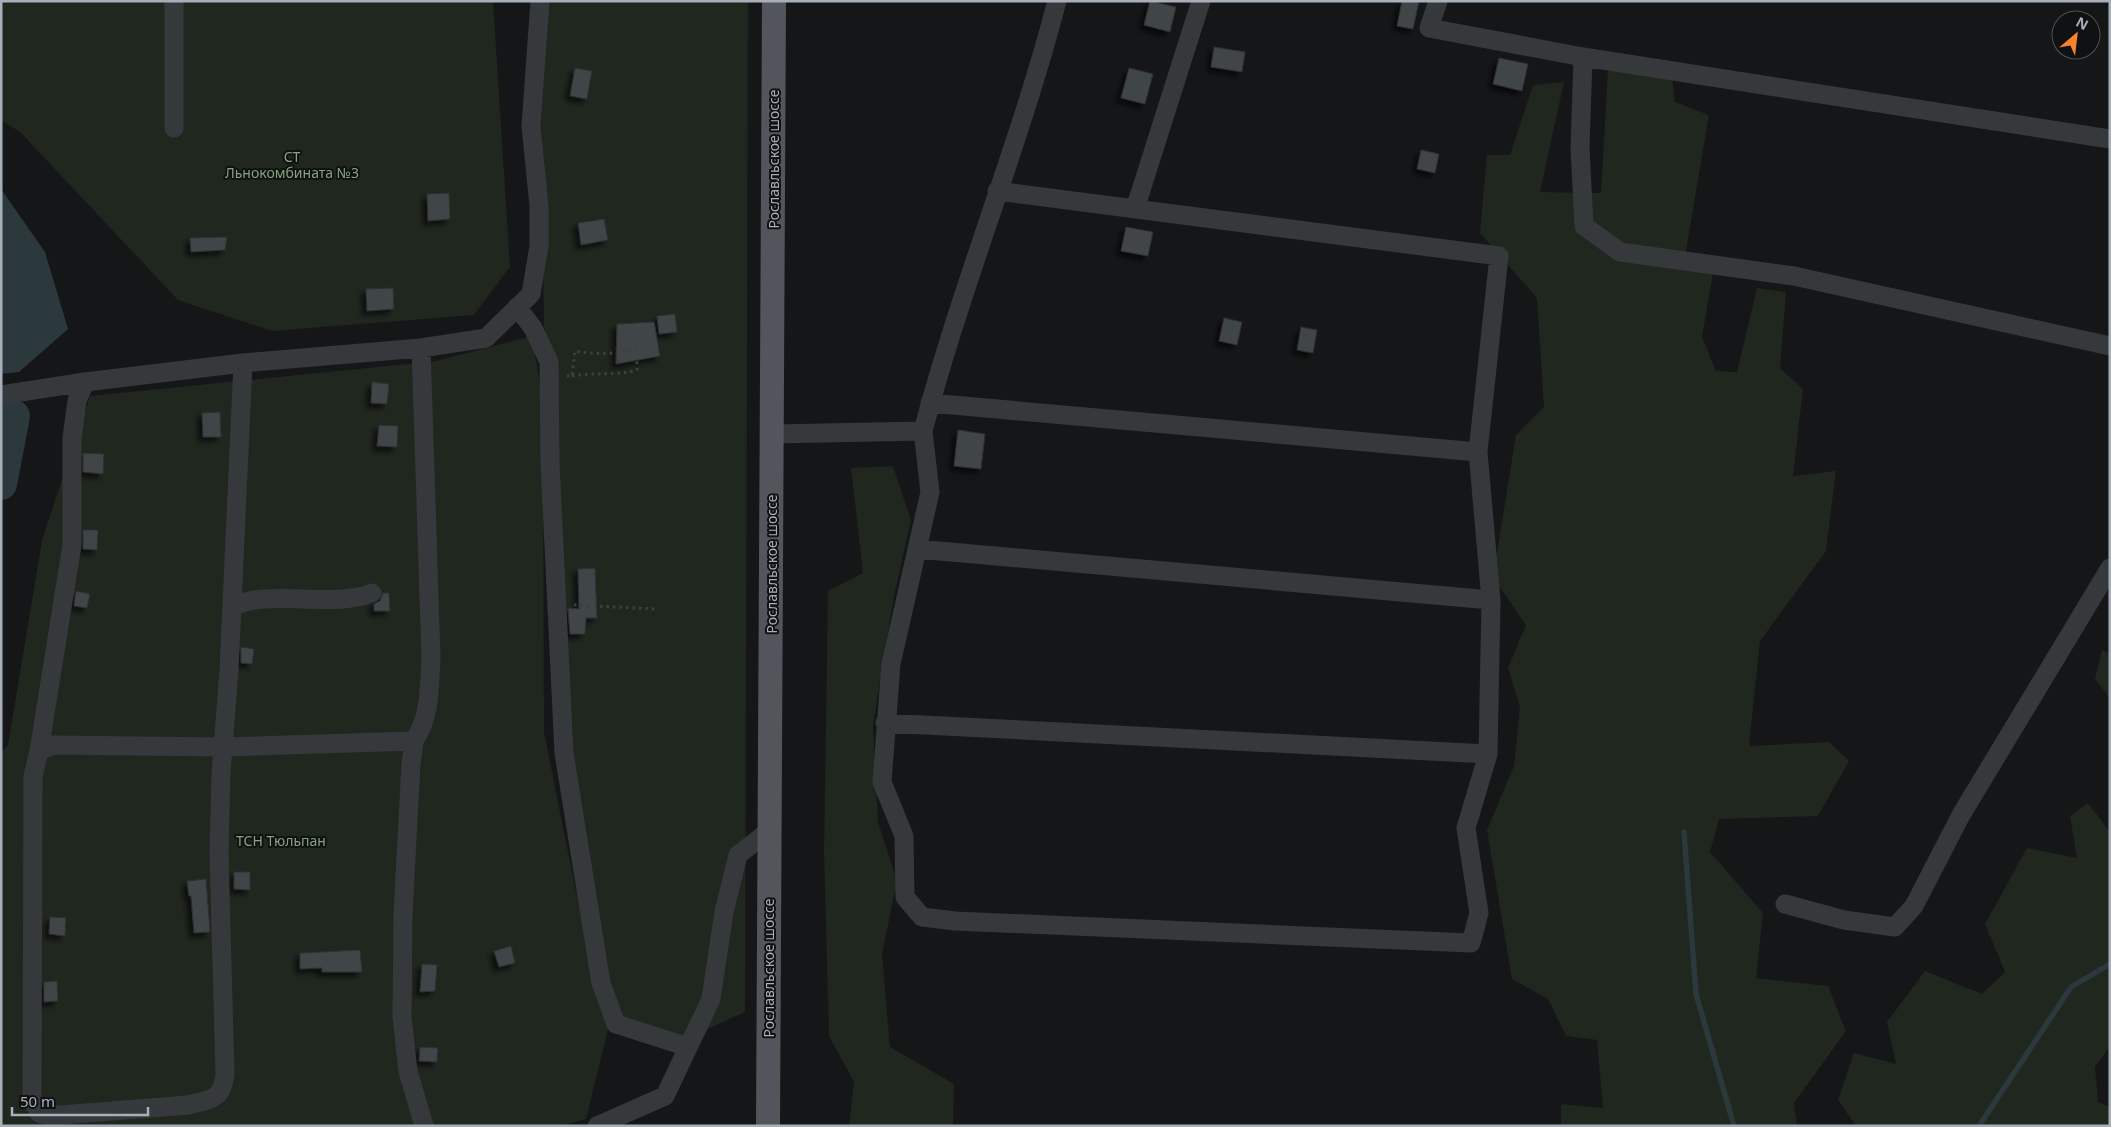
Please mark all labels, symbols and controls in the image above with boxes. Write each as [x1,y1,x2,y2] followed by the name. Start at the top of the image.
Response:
[2051,10,2101,60] north arrow
[2073,12,2092,34] text: N
[764,89,783,229] street label: Рославльское шоссе
[225,147,359,182] park label: СТ Льнокомбината №3
[762,494,781,634] street label: Рославльское шоссе
[236,831,326,850] park label: ТСН Тюльпан
[759,898,778,1038] street label: Рославльское шоссе
[12,1084,149,1116] scale bar
[20,1091,55,1111] text: 50 m

